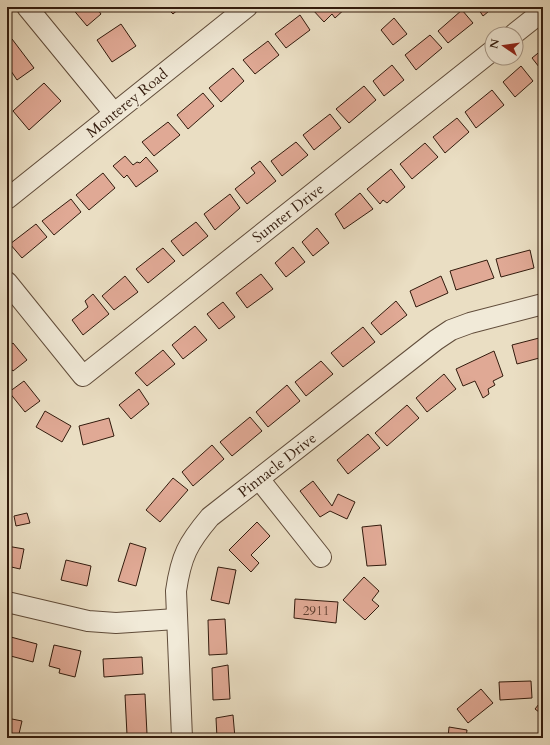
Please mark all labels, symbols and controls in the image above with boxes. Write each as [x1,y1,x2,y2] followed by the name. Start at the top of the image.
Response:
[484,26,524,66] north arrow
[486,37,503,50] text: N
[82,64,172,142] street label: Monterey Road
[248,179,328,247] street label: Sumter Drive
[234,428,320,502] street label: Pinnacle Drive
[303,602,329,620] house number: 2911

